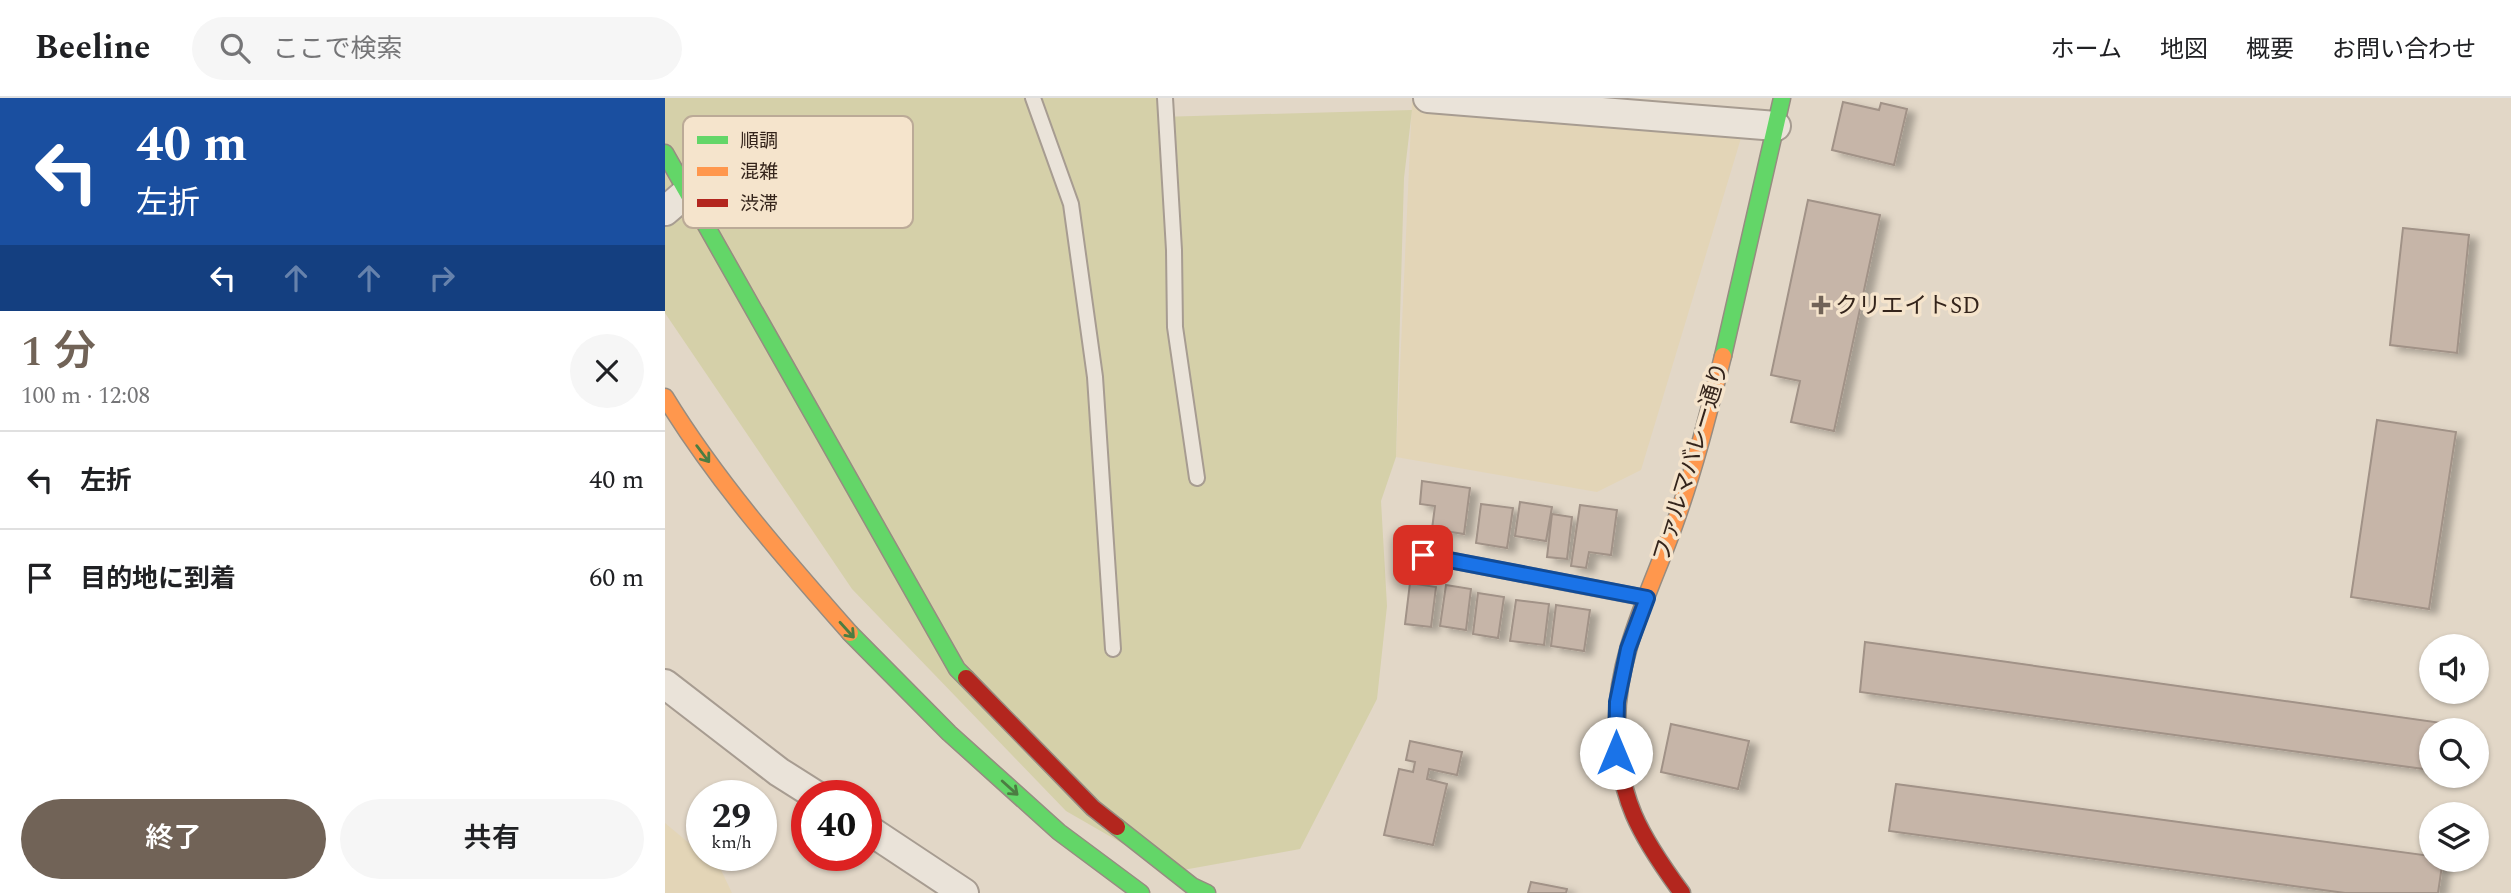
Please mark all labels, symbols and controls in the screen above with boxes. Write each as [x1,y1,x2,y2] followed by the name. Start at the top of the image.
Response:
[192,17,682,80] search box
[35,23,150,73] text: Beeline
[216,29,254,67] icon: search
[272,29,402,69] text: ここで検索
[2051,32,2122,68] text: ホーム
[2160,32,2208,68] text: 地図
[2246,32,2294,68] text: 概要
[2332,32,2476,68] text: お問い合わせ
[136,108,247,183] text: 40 m
[683,116,913,228] legend
[21,126,112,217] icon: left
[740,127,778,156] text: 順調
[740,158,778,187] text: 混雑
[136,179,200,228] text: 左折
[740,190,778,219] text: 渋滞
[204,259,242,297] icon: left
[277,259,315,297] icon: ahead
[350,259,388,297] icon: ahead
[423,259,461,297] icon: right
[1835,289,1980,324] place label: クリエイトSD
[1813,297,1829,313] marker: クリエイトSD
[21,321,96,384] text: 1 分
[570,334,644,408] button: close
[1644,358,1738,567] street label: ファルマバレー通り
[21,379,150,414] text: 100 m · 12:08
[696,444,711,462] one-way arrow
[589,460,644,500] text: 40 m
[21,461,59,499] icon: left
[80,461,132,501] text: 左折
[1393,525,1453,585] pin
[1404,536,1442,574] icon: arrive
[589,558,644,598] text: 60 m
[21,559,59,597] icon: arrive
[80,559,236,599] text: 目的地に到着
[839,621,855,639] one-way arrow
[2419,634,2489,872] map controls
[2419,634,2489,704] button: sound
[1579,716,1653,790] position arrow
[2419,718,2489,788] button: search
[791,780,882,871] speed limit sign: 40
[1001,780,1019,796] one-way arrow
[712,790,751,843] text: 29
[21,799,326,879] button: 終了
[340,799,644,879] button: 共有
[2419,802,2489,872] button: layers
[711,829,752,856] text: km/h

